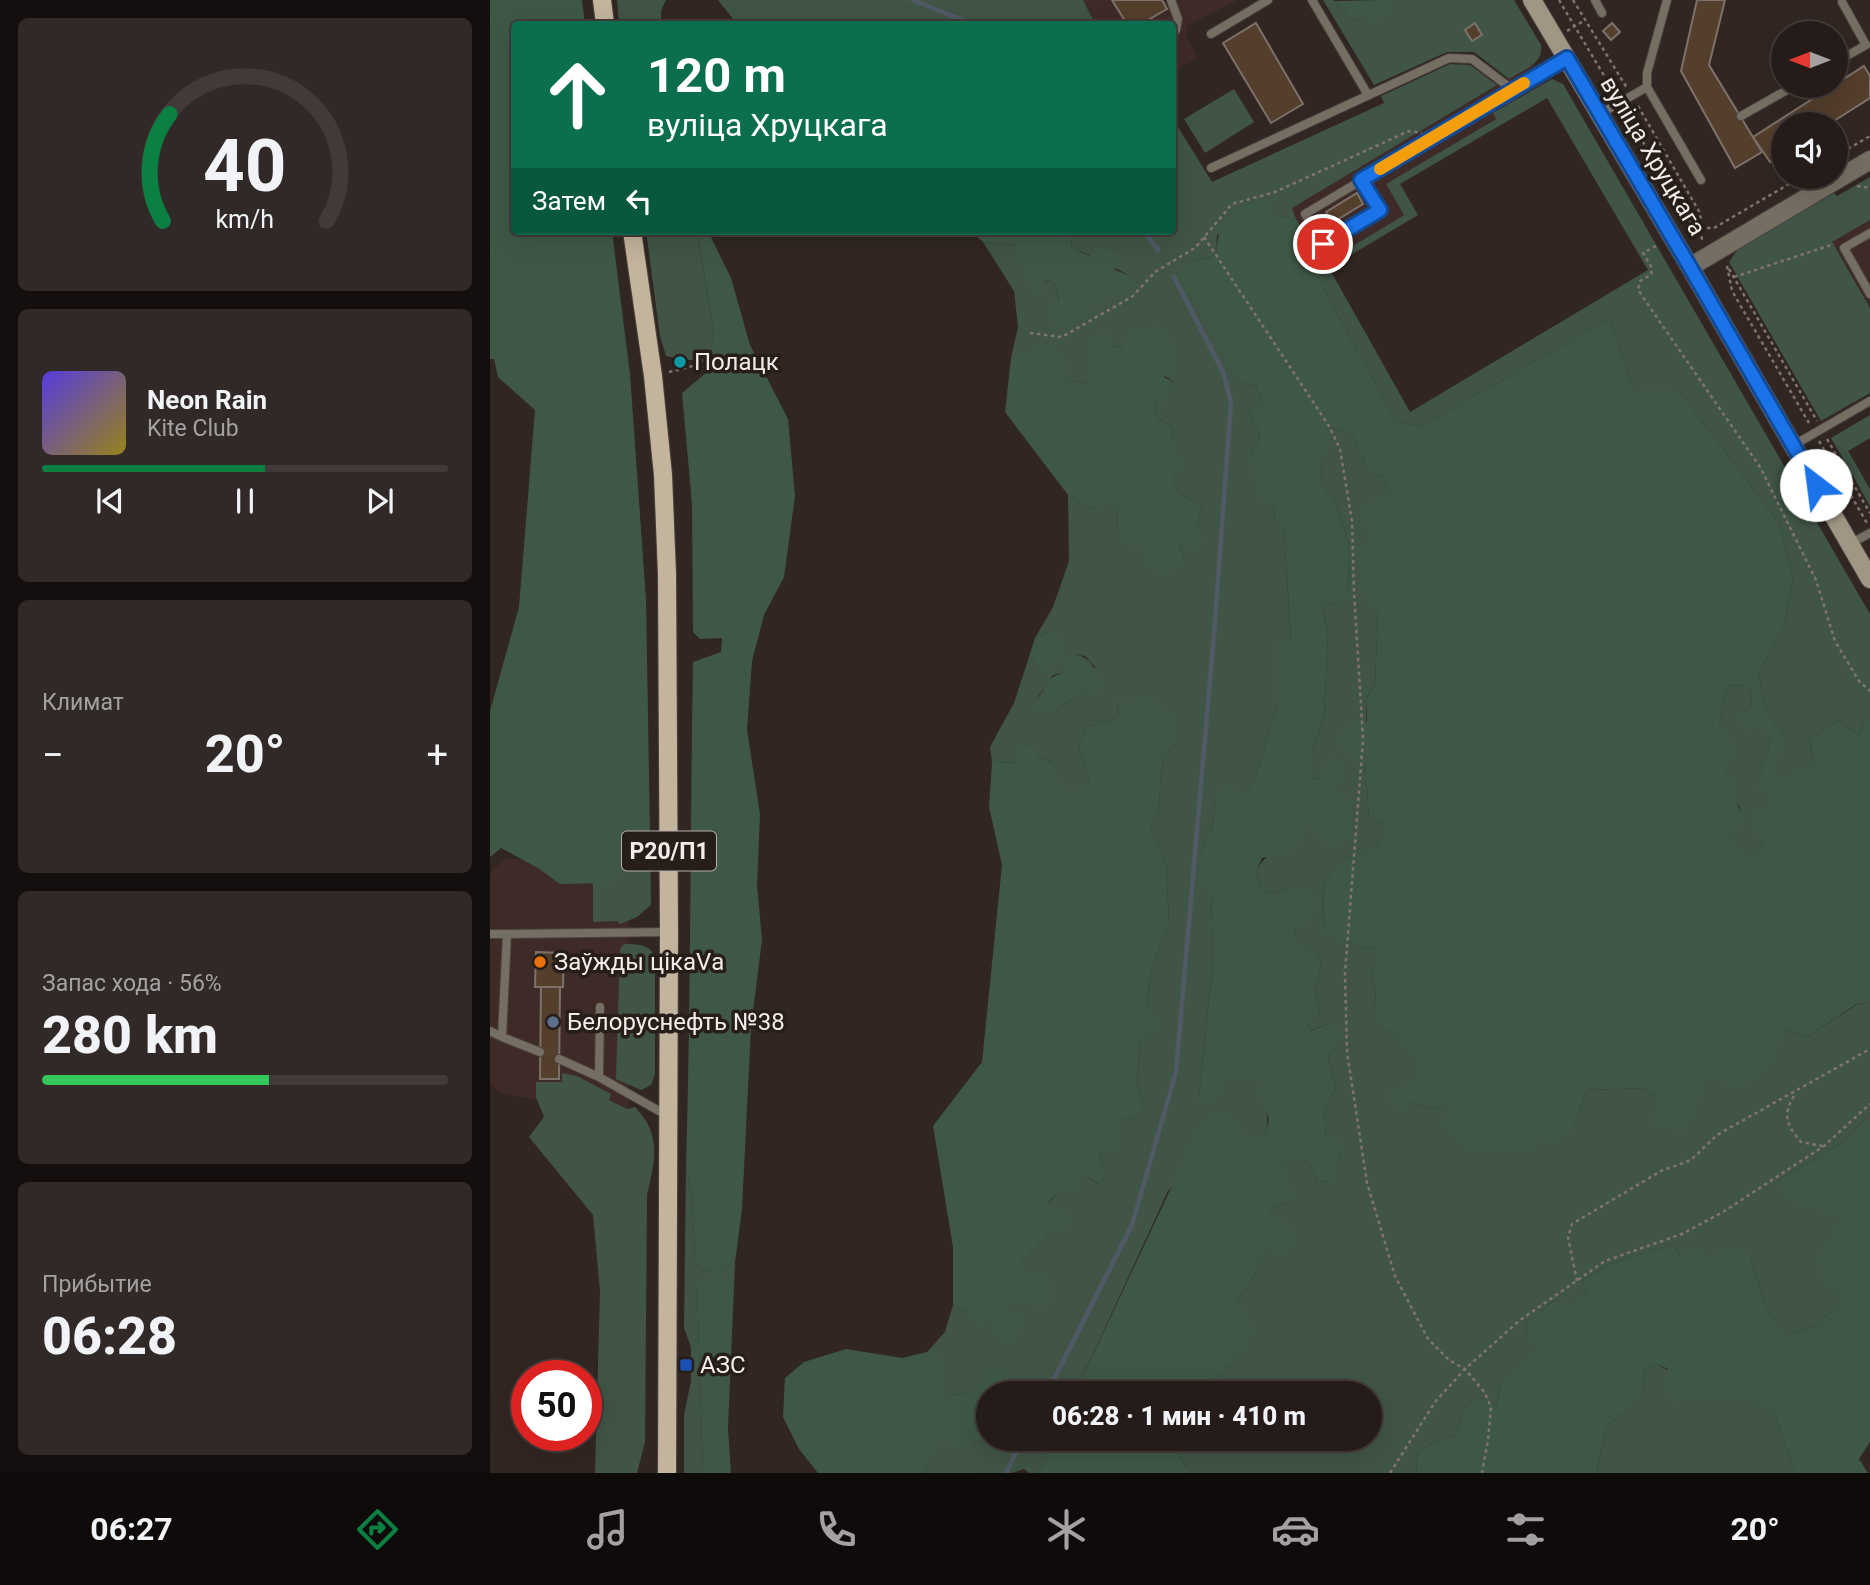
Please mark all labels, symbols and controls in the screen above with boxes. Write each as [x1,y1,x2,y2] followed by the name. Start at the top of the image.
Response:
[1771,21,1848,98] north arrow
[1771,21,1848,189] map controls
[647,47,786,104] text: 120 m
[532,49,623,140] icon: ahead
[1595,71,1711,241] street label: вуліца Хруцкага
[647,106,888,144] text: вуліца Хруцкага
[1771,112,1848,189] button: sound
[203,123,287,209] text: 40
[620,182,658,220] icon: left
[532,186,606,216] text: Затем
[216,204,274,233] text: km/h
[1293,214,1353,274] pin
[1304,225,1342,263] icon: arrive
[694,348,779,376] place label: Полацк
[672,354,688,370] marker: Полацк
[147,385,267,415] text: Neon Rain
[147,415,239,442] text: Kite Club
[1779,448,1853,522] position arrow
[91,482,129,520] icon: previous
[226,482,264,520] icon: pause
[361,482,399,520] icon: next
[42,689,124,716] text: Климат
[205,724,285,785] text: 20°
[42,733,64,777] text: −
[426,733,448,777] text: +
[622,832,716,870] road number: Р20/П1
[554,948,724,976] place label: Заўжды цікаVа
[532,954,548,970] marker: Заўжды цікаVа
[42,970,222,997] text: Запас хода · 56%
[42,1005,218,1066] text: 280 km
[567,1008,785,1036] place label: Белоруснефть №38
[545,1014,561,1030] marker: Белоруснефть №38
[42,1271,152,1298] text: Прибытие
[42,1306,177,1367] text: 06:28
[700,1351,746,1379] place label: АЗС
[678,1357,694,1373] marker: АЗС
[511,1360,602,1451] speed limit sign: 50
[1052,1401,1306,1431] text: 06:28 · 1 мин · 410 m
[353,1505,402,1554] icon: directions
[583,1505,632,1554] icon: music
[812,1505,861,1554] icon: phone
[1042,1505,1091,1554] icon: climate
[1271,1505,1320,1554] icon: car
[1501,1505,1550,1554] icon: filters
[90,1510,173,1548] text: 06:27
[1730,1510,1780,1548] text: 20°

